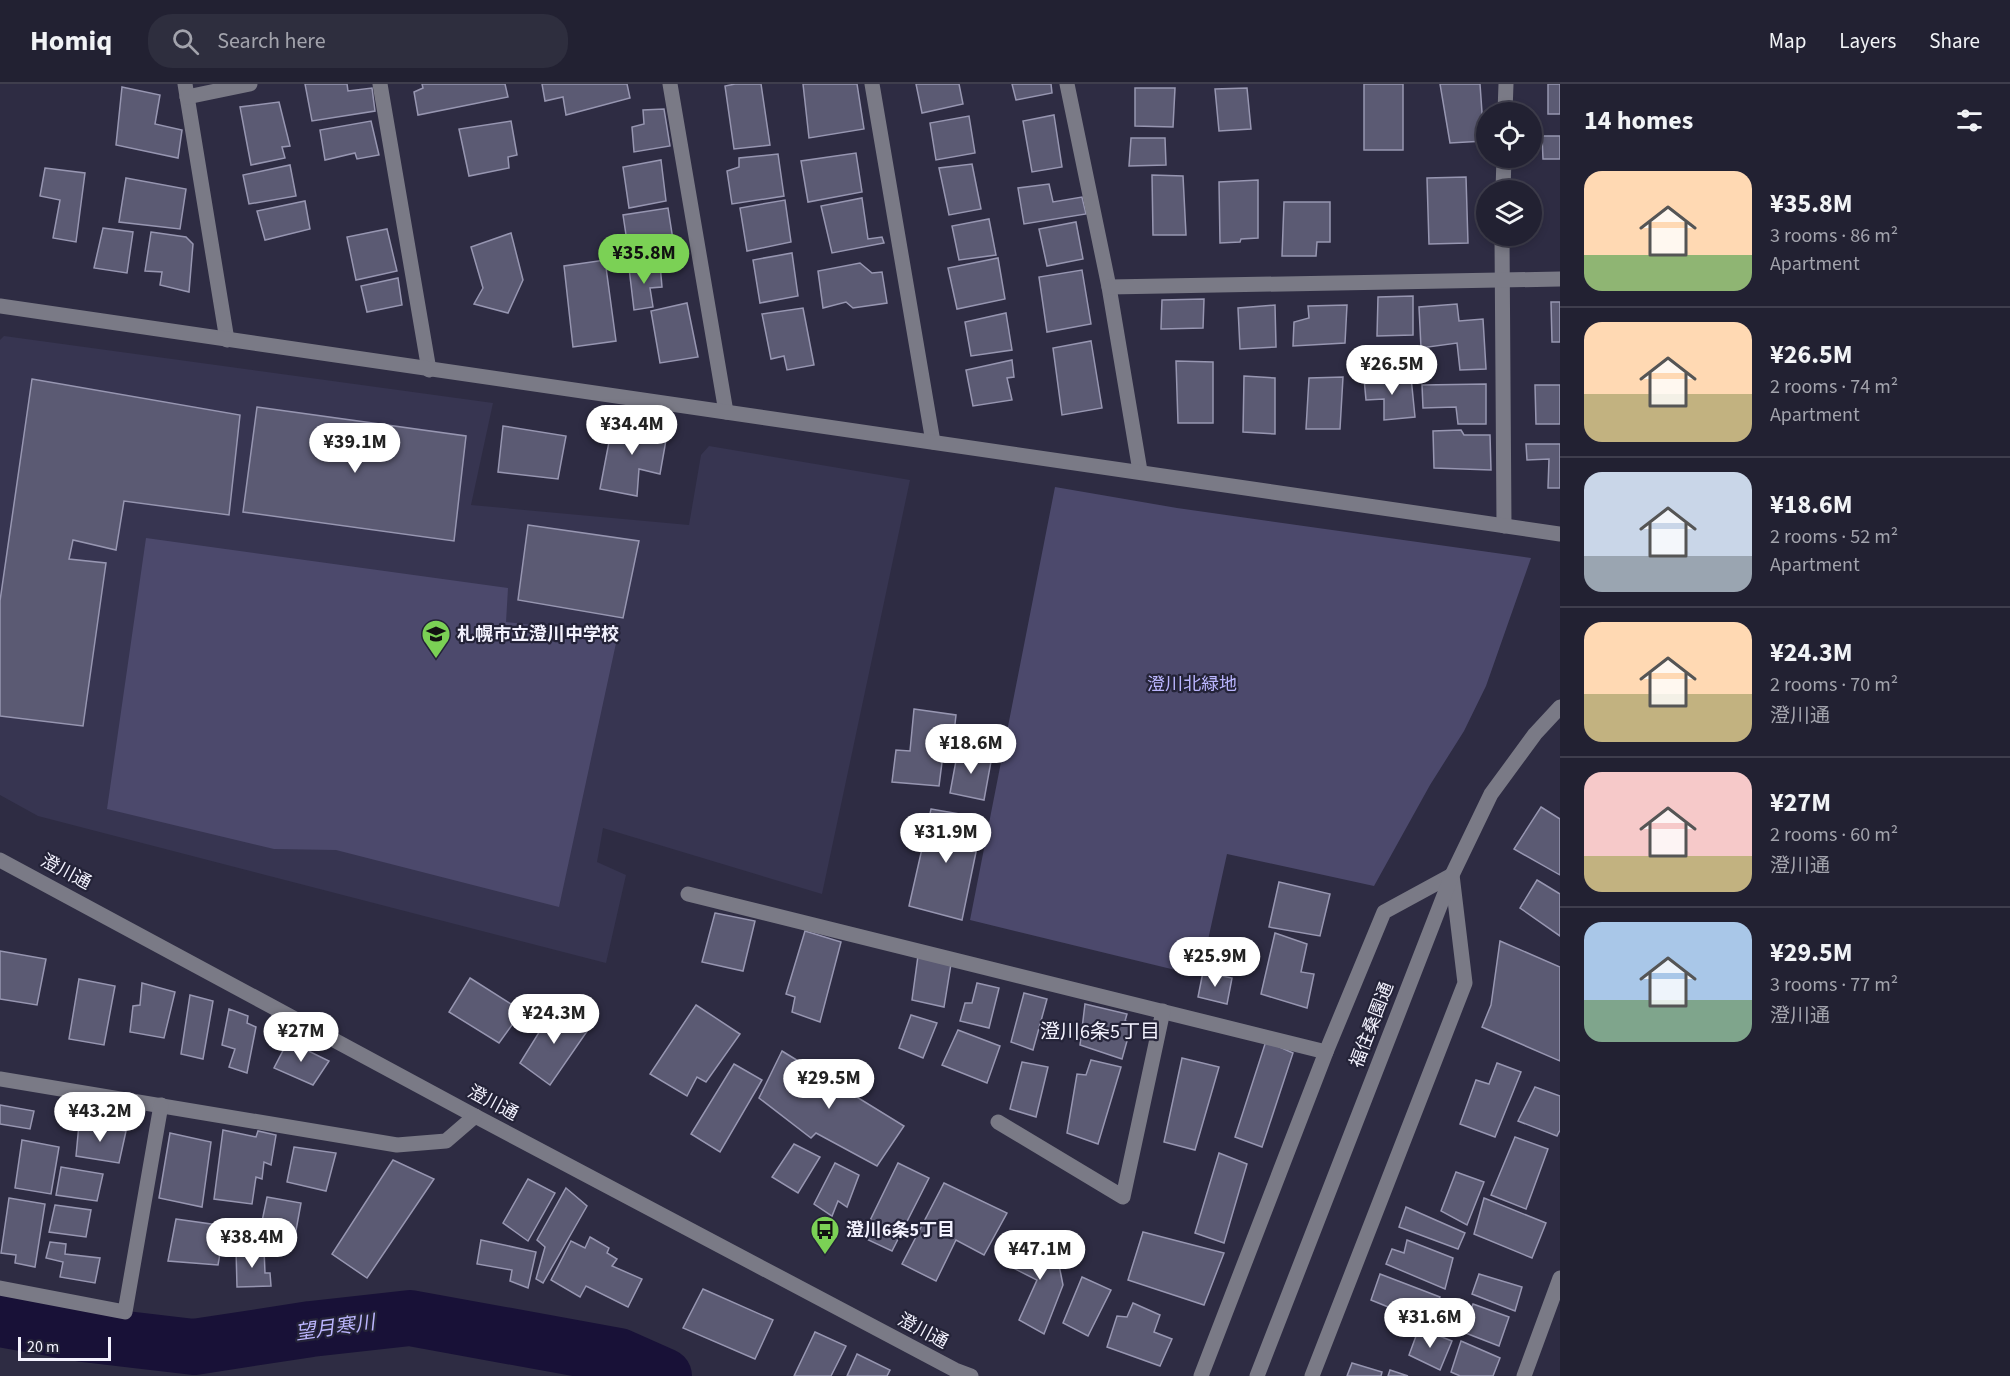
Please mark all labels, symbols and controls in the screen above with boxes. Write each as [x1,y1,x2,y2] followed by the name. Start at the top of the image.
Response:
[148,14,568,68] search box
[30,21,112,61] text: Homiq
[169,25,202,58] icon: search
[217,25,326,57] text: Search here
[1769,26,1806,56] text: Map
[1839,26,1896,56] text: Layers
[1929,26,1980,56] text: Share
[1476,102,1542,246] map controls
[1476,102,1542,168] button: locate
[1584,102,1693,139] text: 14 homes
[1953,104,1986,137] icon: filters
[1476,180,1542,246] button: layers
[1770,185,1853,222] text: ¥35.8M
[1632,195,1704,267] icon: home
[1770,222,1898,250] text: 3 rooms · 86 m²
[595,234,693,285] pin: ¥35.8M
[612,239,676,267] text: ¥35.8M
[1770,250,1860,278] text: Apartment
[1770,336,1853,373] text: ¥26.5M
[1343,345,1441,396] pin: ¥26.5M
[1632,346,1704,418] icon: home
[1360,350,1424,378] text: ¥26.5M
[1770,373,1898,401] text: 2 rooms · 74 m²
[1770,401,1860,429] text: Apartment
[583,405,681,456] pin: ¥34.4M
[600,410,664,438] text: ¥34.4M
[306,423,404,474] pin: ¥39.1M
[323,428,387,456] text: ¥39.1M
[1770,486,1853,523] text: ¥18.6M
[1632,496,1704,568] icon: home
[1770,523,1898,551] text: 2 rooms · 52 m²
[1770,551,1860,579] text: Apartment
[420,618,452,660] school or university icon: 札幌市立澄川中学校
[457,622,619,647] place label: 札幌市立澄川中学校
[1770,634,1853,671] text: ¥24.3M
[1632,646,1704,718] icon: home
[1770,671,1898,699] text: 2 rooms · 70 m²
[1147,672,1237,697] park label: 澄川北緑地
[1770,702,1830,730] text: 澄川通
[922,724,1020,775] pin: ¥18.6M
[939,729,1003,757] text: ¥18.6M
[1770,784,1831,821] text: ¥27M
[1632,796,1704,868] icon: home
[897,813,995,864] pin: ¥31.9M
[914,818,978,846] text: ¥31.9M
[1770,821,1898,849] text: 2 rooms · 60 m²
[36,848,96,896] street label: 澄川通
[1770,852,1830,880] text: 澄川通
[1770,934,1853,971] text: ¥29.5M
[1166,937,1264,988] pin: ¥25.9M
[1183,942,1247,970] text: ¥25.9M
[1632,946,1704,1018] icon: home
[1770,971,1898,999] text: 3 rooms · 77 m²
[1344,979,1400,1071] street label: 福住桑園通
[505,994,603,1045] pin: ¥24.3M
[522,999,586,1027] text: ¥24.3M
[1770,1002,1830,1030] text: 澄川通
[265,1012,337,1063] pin: ¥27M
[278,1017,324,1045] text: ¥27M
[1040,1018,1160,1046] district label: 澄川6条5丁目
[780,1059,878,1110] pin: ¥29.5M
[797,1064,861,1092] text: ¥29.5M
[463,1079,523,1127] street label: 澄川通
[51,1092,149,1143] pin: ¥43.2M
[68,1097,132,1125] text: ¥43.2M
[809,1214,841,1256] bus stop icon: 澄川6条5丁目
[203,1218,301,1269] pin: ¥38.4M
[846,1218,955,1243] place label: 澄川6条5丁目
[220,1223,284,1251] text: ¥38.4M
[991,1230,1089,1281] pin: ¥47.1M
[1008,1235,1072,1263] text: ¥47.1M
[1381,1298,1479,1349] pin: ¥31.6M
[1398,1303,1462,1331] text: ¥31.6M
[893,1307,953,1355] street label: 澄川通
[293,1308,379,1347] water label: 望月寒川
[18,1334,111,1362] scale bar
[27,1336,59,1358] text: 20 m

